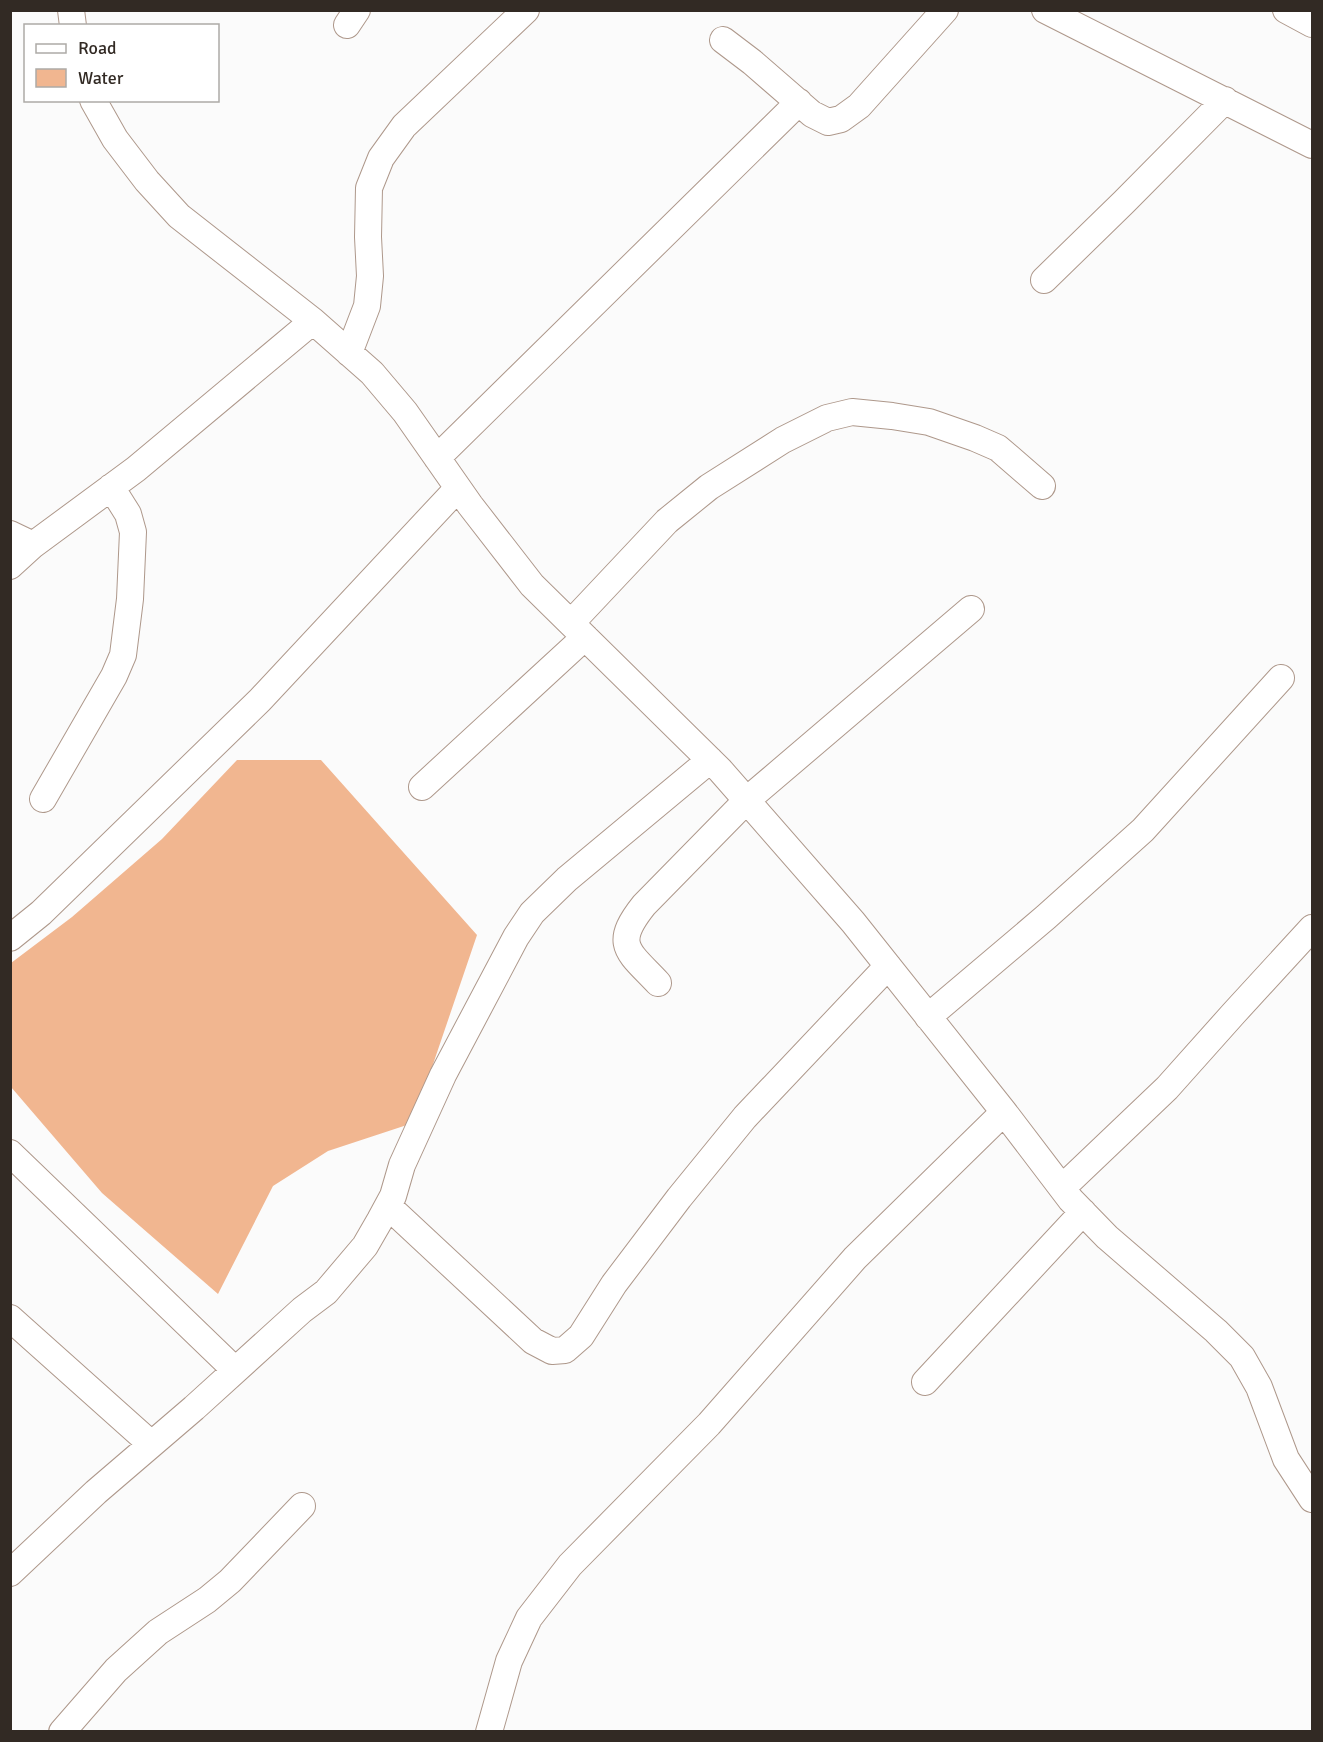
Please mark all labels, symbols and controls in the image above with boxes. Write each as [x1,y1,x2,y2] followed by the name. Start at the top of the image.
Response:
[24,24,219,102] legend
[78,37,117,59] text: Road
[78,67,124,89] text: Water

